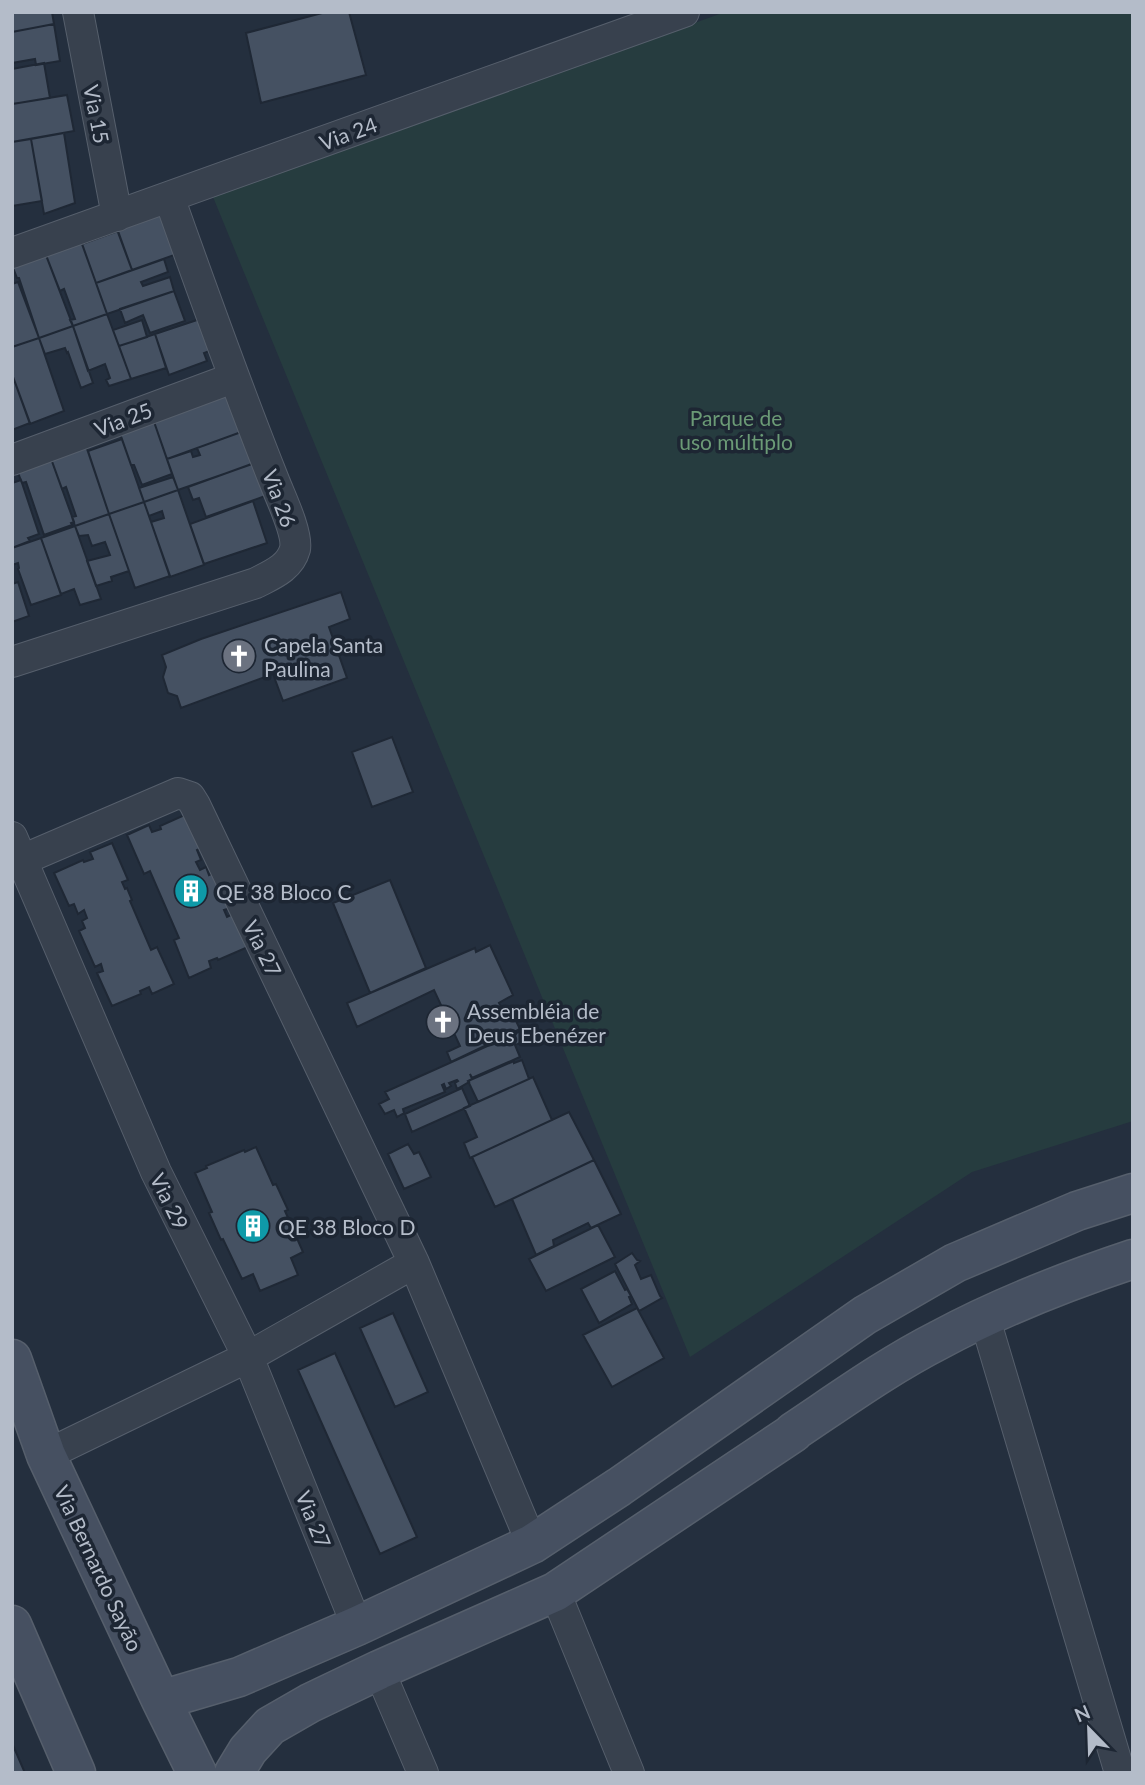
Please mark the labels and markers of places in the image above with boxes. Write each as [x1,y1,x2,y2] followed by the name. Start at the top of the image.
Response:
[264,632,383,681] place label: Capela Santa Paulina
[220,637,258,675] church icon: Capela Santa Paulina
[172,872,210,910] building icon: QE 38 Bloco C
[216,879,351,904] place label: QE 38 Bloco C
[467,998,606,1047] place label: Assembléia de Deus Ebenézer
[424,1003,462,1041] church icon: Assembléia de Deus Ebenézer
[234,1207,272,1245] building icon: QE 38 Bloco D
[278,1214,415,1239] place label: QE 38 Bloco D

